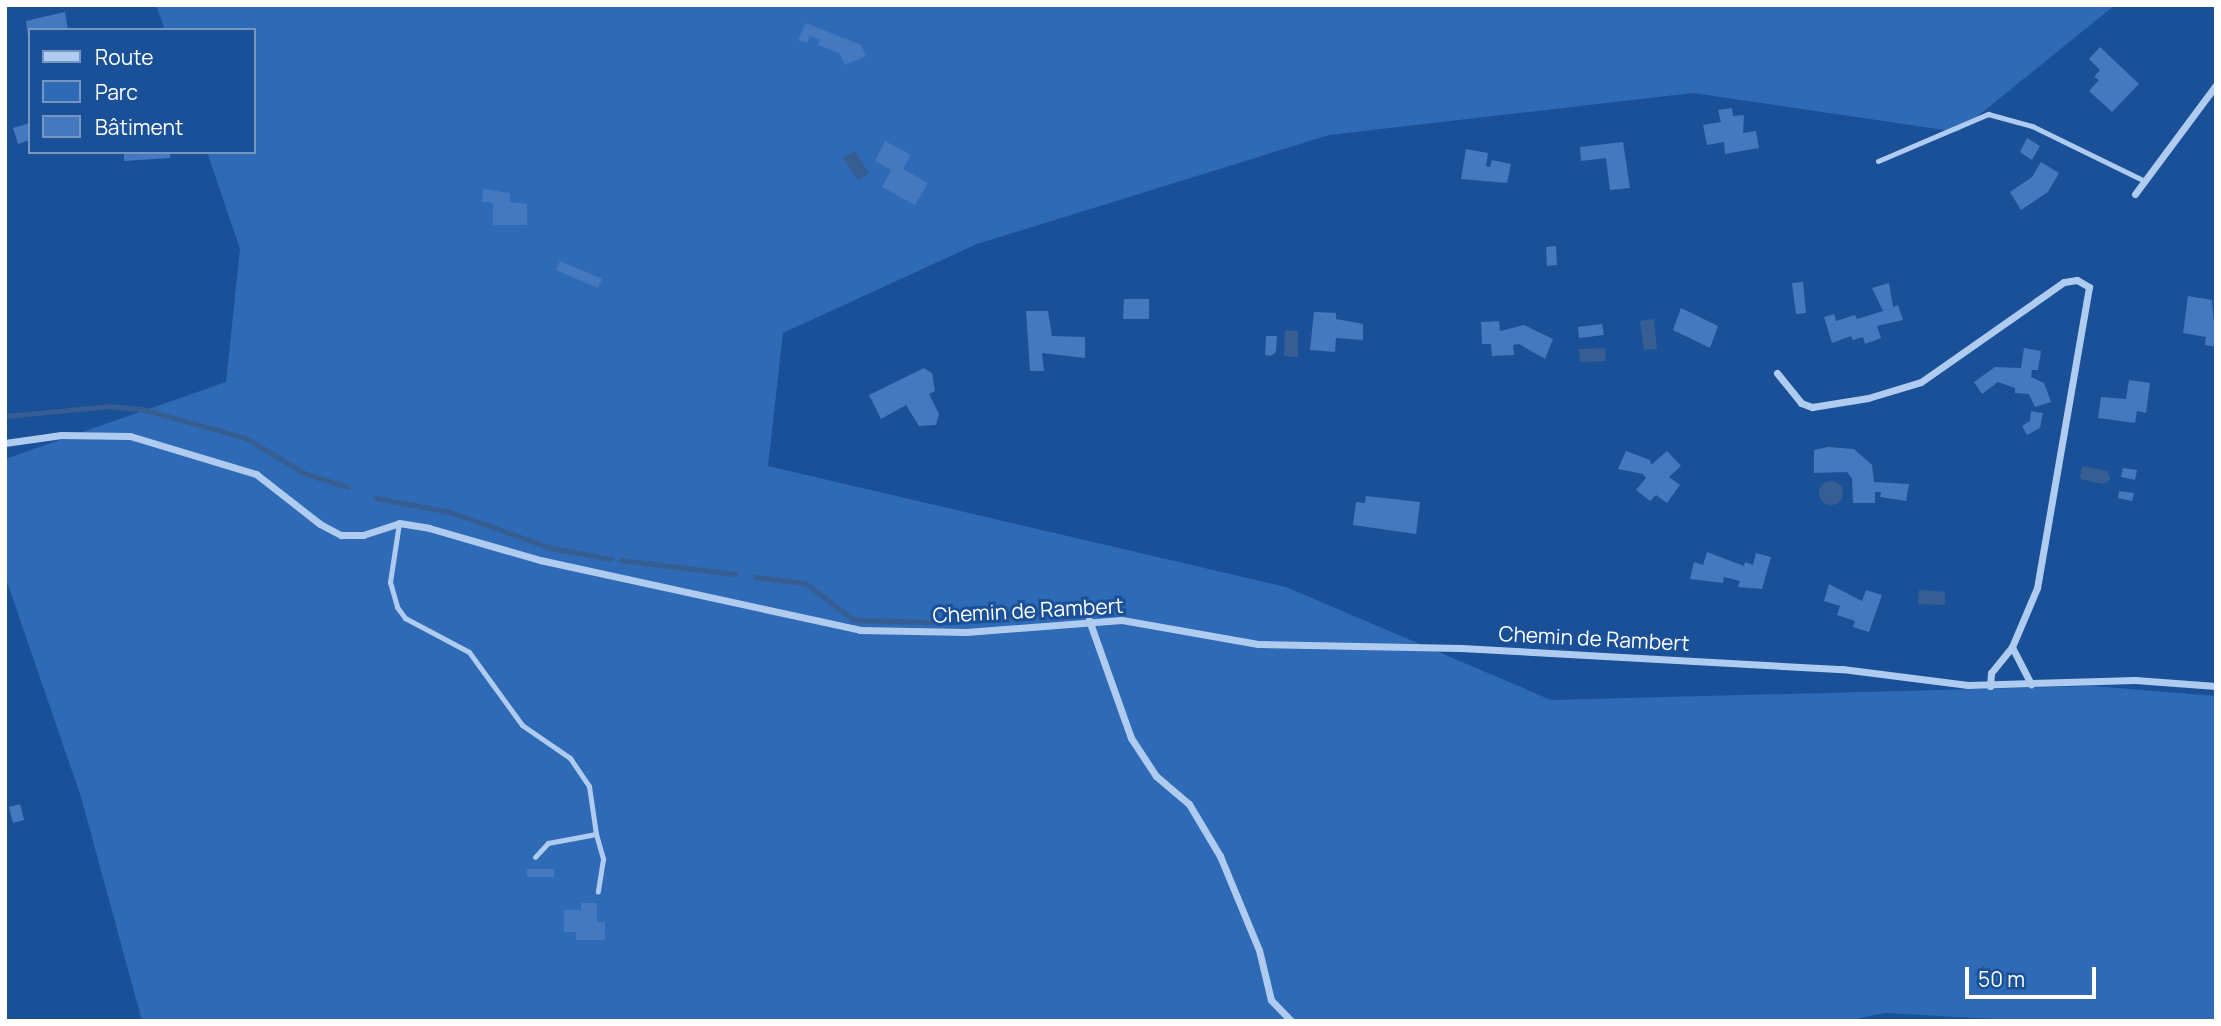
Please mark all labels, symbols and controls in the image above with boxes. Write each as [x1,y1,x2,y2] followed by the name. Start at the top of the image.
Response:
[28,28,256,154] legend
[95,43,153,71] text: Route
[95,78,138,106] text: Parc
[95,113,183,141] text: Bâtiment
[932,592,1124,628] street label: Chemin de Rambert
[1498,620,1690,656] street label: Chemin de Rambert
[1969,953,2100,997] scale bar
[1978,965,2025,993] text: 50 m

